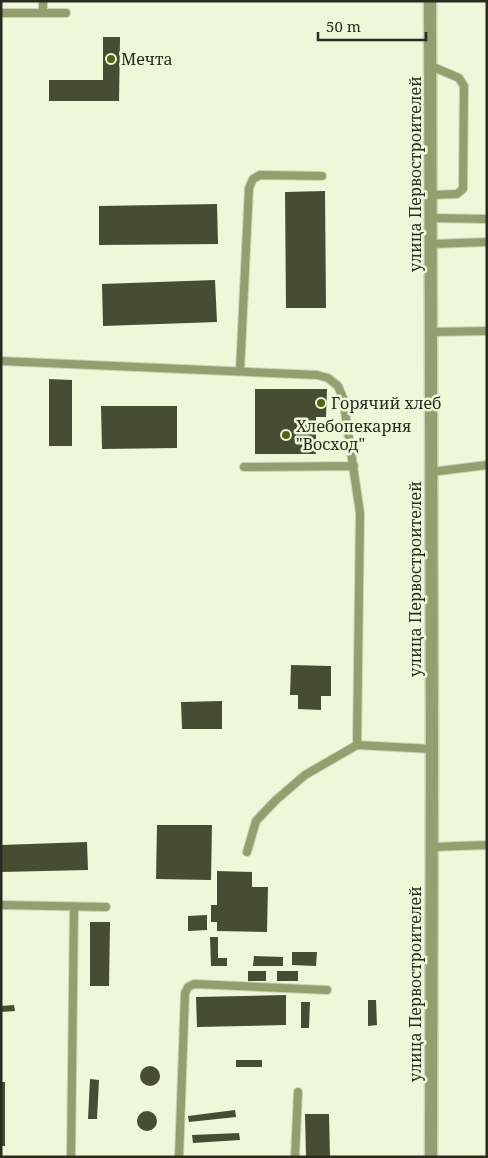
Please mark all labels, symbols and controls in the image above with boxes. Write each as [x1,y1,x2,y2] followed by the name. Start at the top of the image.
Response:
[318,10,426,42] scale bar
[326,16,361,36] text: 50 m
[121,48,173,70] place label: Мечта
[105,53,117,65] marker: Мечта
[404,76,426,272] street label: улица Первостроителей
[331,392,441,414] place label: Горячий хлеб
[315,397,327,409] marker: Горячий хлеб
[296,415,411,455] place label: Хлебопекарня "Восход"
[280,429,292,441] marker: Хлебопекарня "Восход"
[404,481,426,677] street label: улица Первостроителей
[404,886,426,1082] street label: улица Первостроителей

